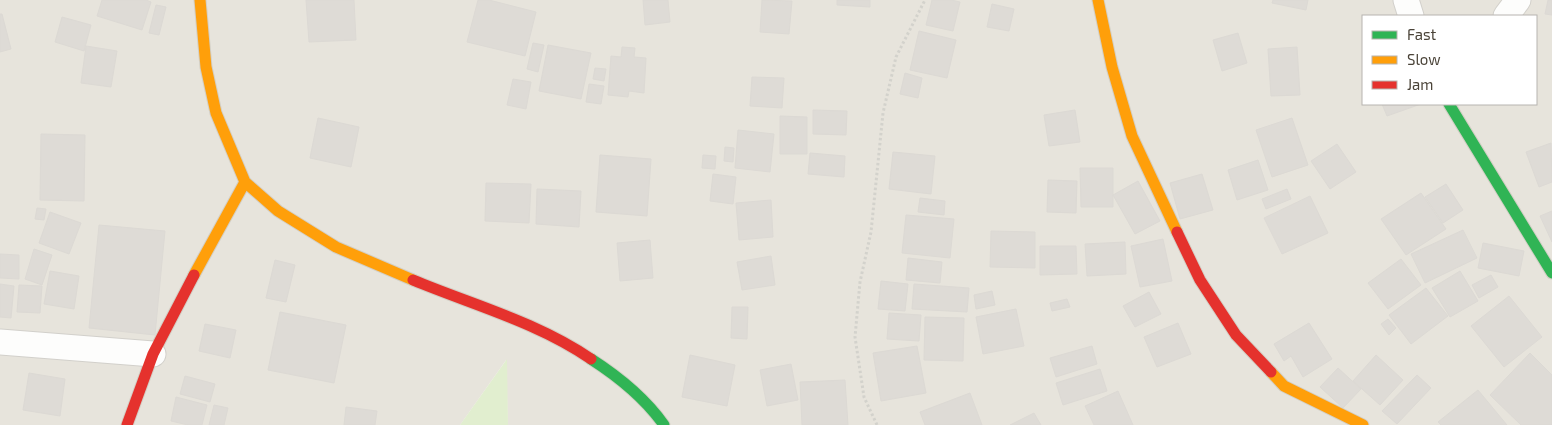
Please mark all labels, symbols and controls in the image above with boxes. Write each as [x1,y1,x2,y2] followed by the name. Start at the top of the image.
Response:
[1362,15,1537,105] legend
[1407,25,1437,43] text: Fast
[1407,50,1441,68] text: Slow
[1407,75,1433,93] text: Jam

